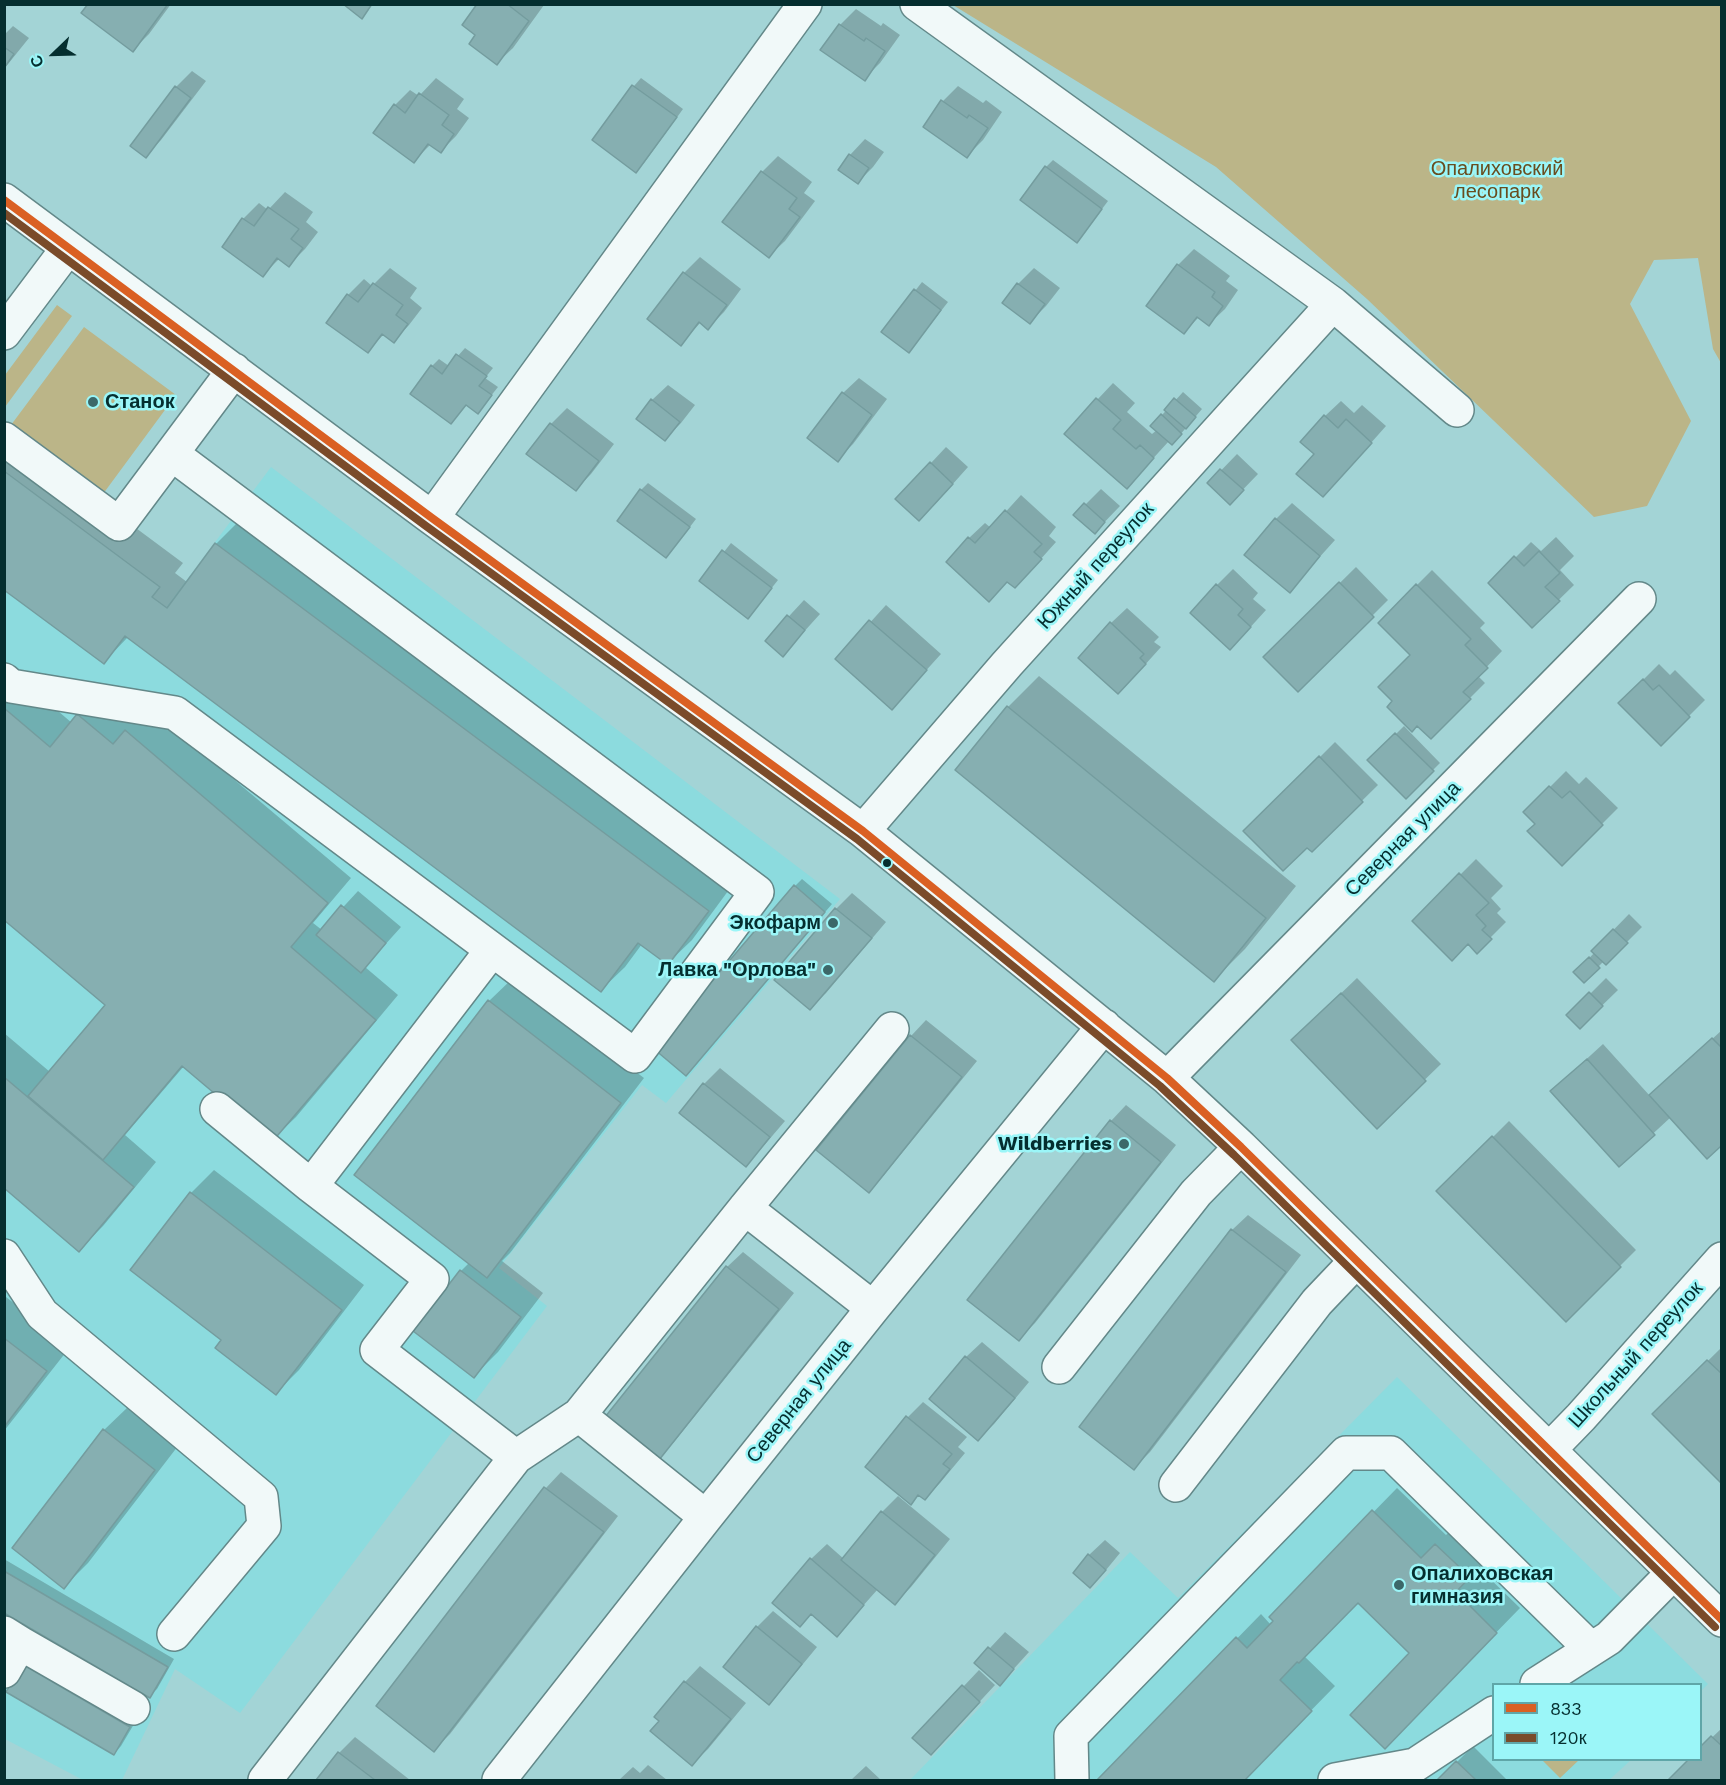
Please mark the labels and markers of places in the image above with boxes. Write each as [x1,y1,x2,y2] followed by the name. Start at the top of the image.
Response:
[105,390,175,414] place label: Станок
[86,395,100,409] marker: Станок
[881,857,893,869] unlabelled marker
[729,911,821,935] place label: Экофарм
[826,916,840,930] marker: Экофарм
[658,958,816,982] place label: Лавка "Орлова"
[821,963,835,977] marker: Лавка "Орлова"
[998,1132,1112,1156] place label: Wildberries
[1117,1137,1131,1151] marker: Wildberries
[1411,1562,1553,1609] place label: Опалиховская гимназия
[1392,1578,1406,1592] marker: Опалиховская гимназия

